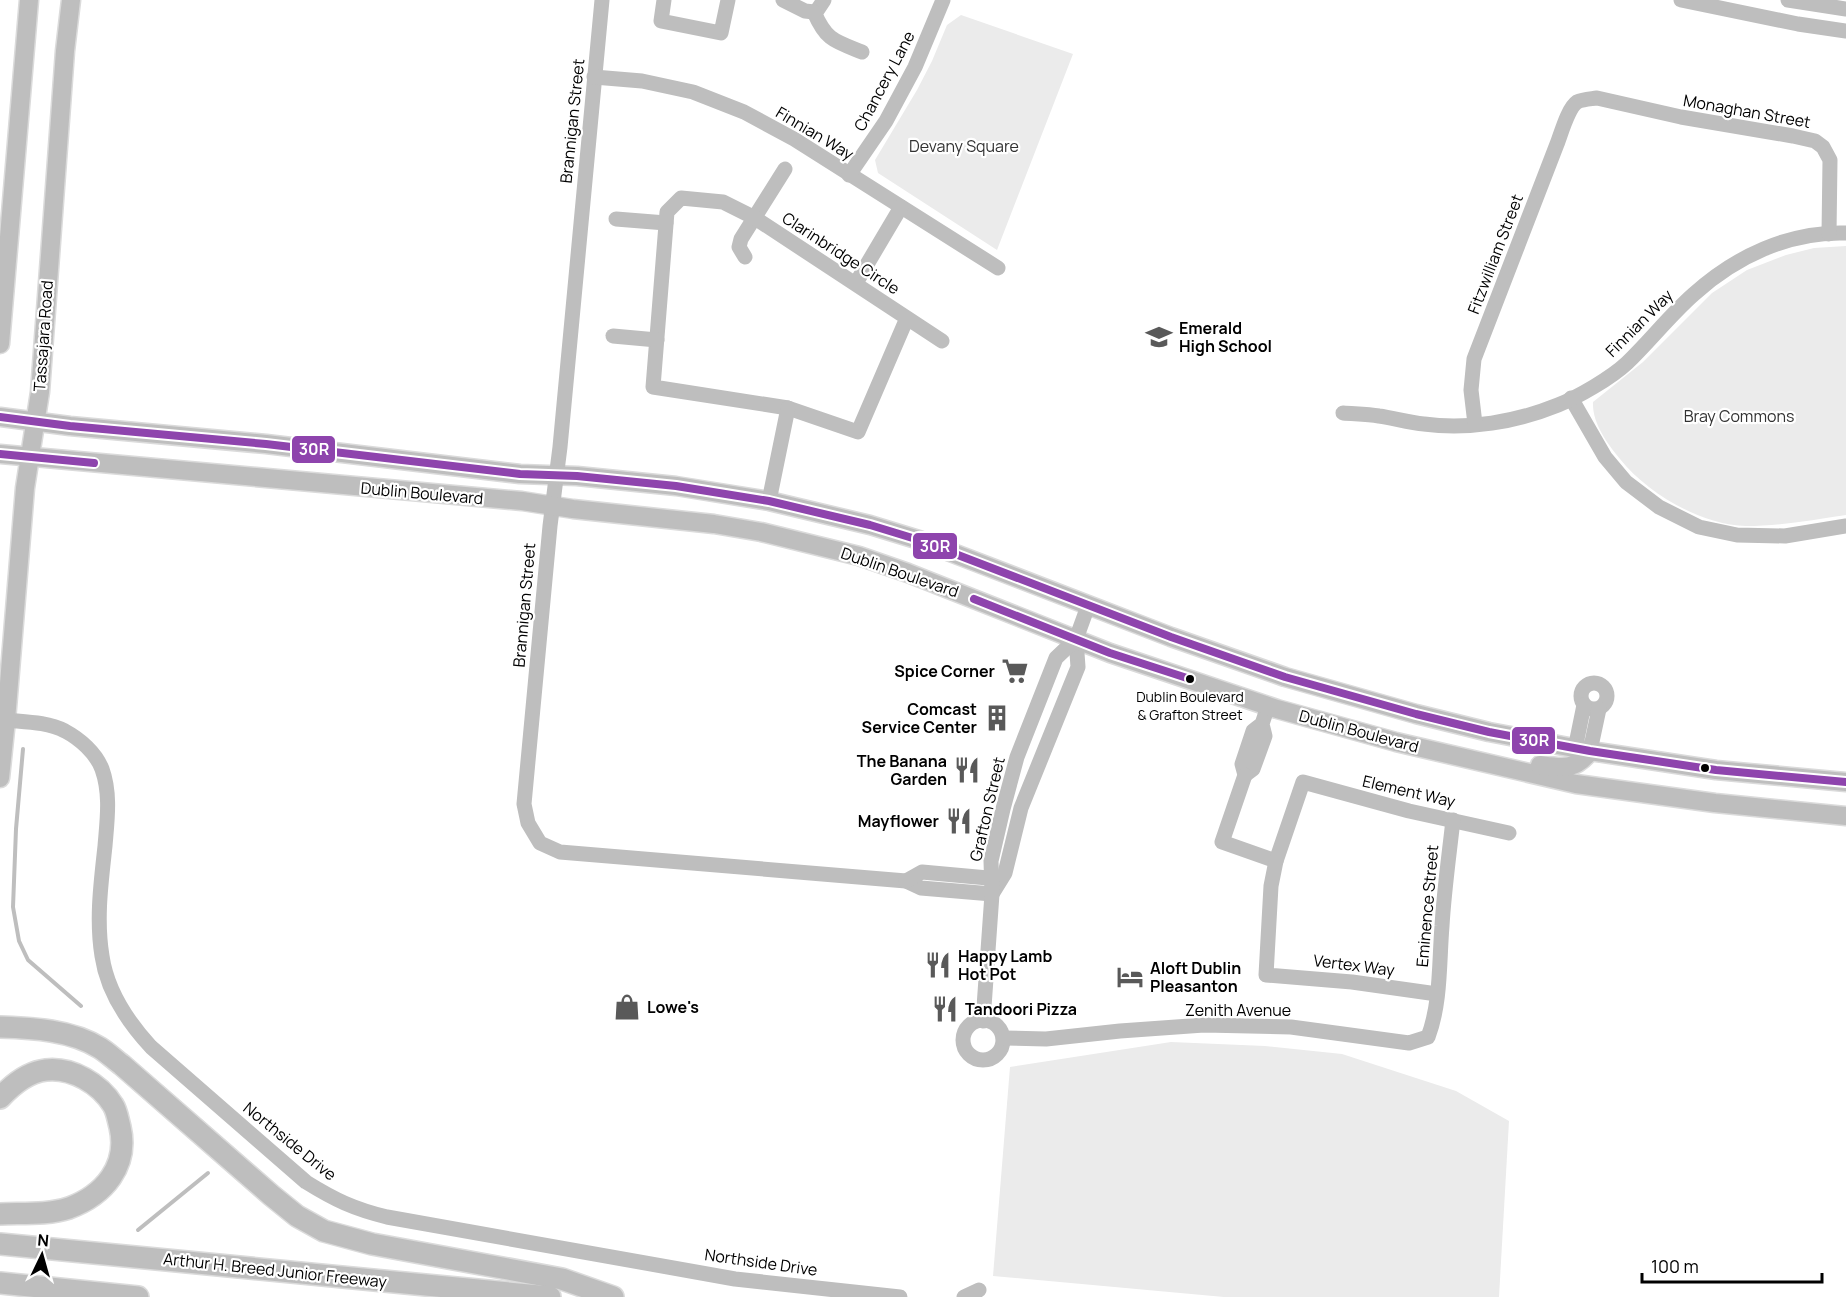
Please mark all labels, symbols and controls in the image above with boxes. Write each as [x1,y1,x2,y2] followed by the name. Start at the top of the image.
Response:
[848,27,920,135] street label: Chancery Lane
[555,58,589,184] street label: Brannigan Street
[1682,89,1812,133] street label: Monaghan Street
[772,101,859,165] street label: Finnian Way
[909,135,1019,157] park label: Devany Square
[1462,191,1528,317] street label: Fitzwilliam Street
[778,207,904,299] street label: Clarinbridge Circle
[28,280,58,392] street label: Tassajara Road
[1600,284,1678,362] street label: Finnian Way
[1179,317,1272,357] place label: Emerald High School
[1144,322,1174,352] school or university icon: Emerald High School
[1684,405,1794,427] park label: Bray Commons
[291,435,336,464] line badge: 30R
[299,438,329,460] text: 30R
[360,477,484,509] street label: Dublin Boulevard
[912,532,958,560] line badge: 30R
[920,535,950,557] text: 30R
[508,542,540,668] street label: Brannigan Street
[838,542,962,602] street label: Dublin Boulevard
[1000,656,1030,686] supermarket icon: Spice Corner
[894,660,995,682] place label: Spice Corner
[1184,673,1196,685] marker: Dublin Boulevard & Grafton Street
[1136,687,1244,724] place label: Dublin Boulevard & Grafton Street
[862,698,977,738] place label: Comcast Service Center
[982,703,1012,733] building icon: Comcast Service Center
[1297,704,1421,758] street label: Dublin Boulevard
[1511,726,1556,755] line badge: 30R
[1519,729,1549,751] text: 30R
[857,750,947,790] place label: The Banana Garden
[952,755,982,785] restaurant icon: The Banana Garden
[964,755,1010,863] street label: Grafton Street
[1699,762,1711,774] unlabelled marker
[1360,770,1458,813] street label: Element Way
[944,806,974,836] restaurant icon: Mayflower
[858,810,939,832] place label: Mayflower
[1411,844,1443,968] street label: Eminence Street
[958,945,1052,985] place label: Happy Lamb Hot Pot
[1312,949,1396,981] street label: Vertex Way
[923,950,953,980] restaurant icon: Happy Lamb Hot Pot
[1150,957,1241,997] place label: Aloft Dublin Pleasanton
[1115,962,1145,992] hotel icon: Aloft Dublin Pleasanton
[612,992,642,1022] shop icon: Lowe's
[930,994,960,1024] restaurant icon: Tandoori Pizza
[647,996,699,1018] place label: Lowe's
[965,998,1077,1020] place label: Tandoori Pizza
[1185,999,1291,1021] street label: Zenith Avenue
[239,1097,341,1185] street label: Northside Drive
[12,1225,72,1285] north arrow
[37,1229,50,1252] text: N
[703,1243,819,1281] street label: Northside Drive
[1642,1246,1822,1284] scale bar
[162,1247,388,1293] street label: Arthur H. Breed Junior Freeway
[1651,1254,1699,1278] text: 100 m

